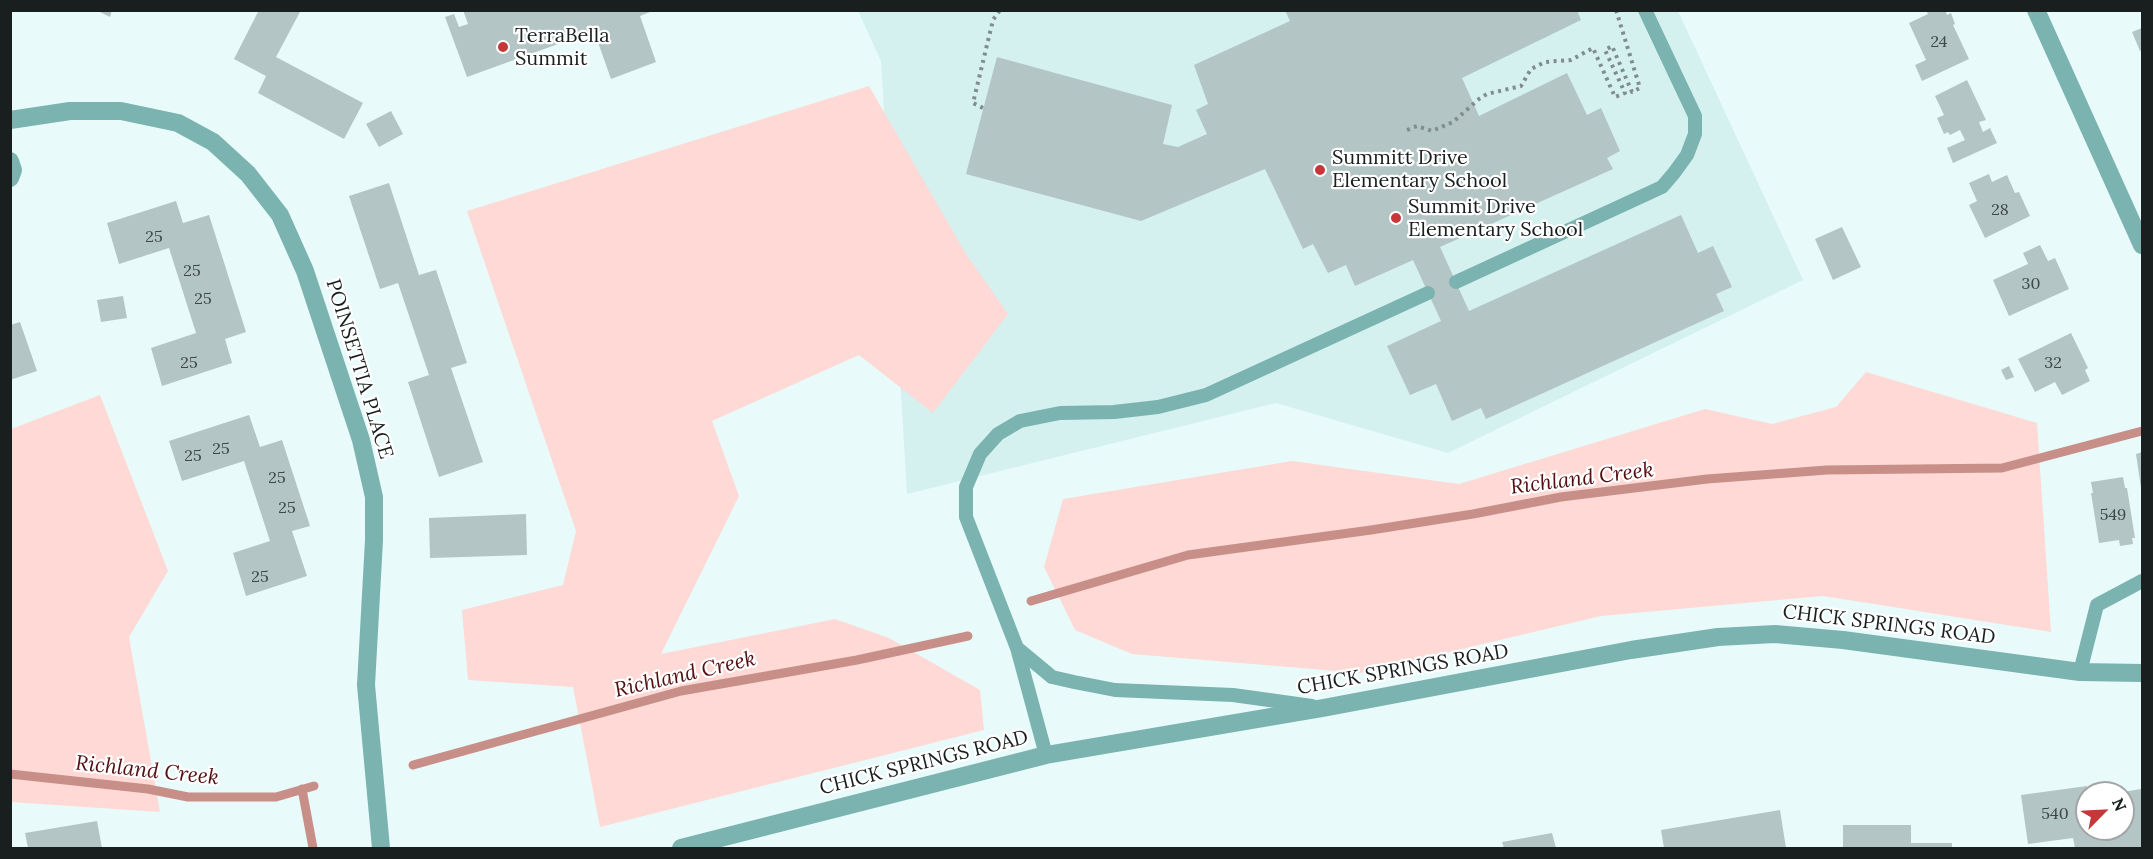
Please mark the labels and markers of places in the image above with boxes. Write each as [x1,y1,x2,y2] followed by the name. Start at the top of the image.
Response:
[515,24,610,71] place label: TerraBella Summit
[496,40,510,54] marker: TerraBella Summit
[1332,146,1507,193] place label: Summitt Drive Elementary School
[1313,163,1327,177] marker: Summitt Drive Elementary School
[1408,195,1583,242] place label: Summit Drive Elementary School
[1389,211,1403,225] marker: Summit Drive Elementary School

